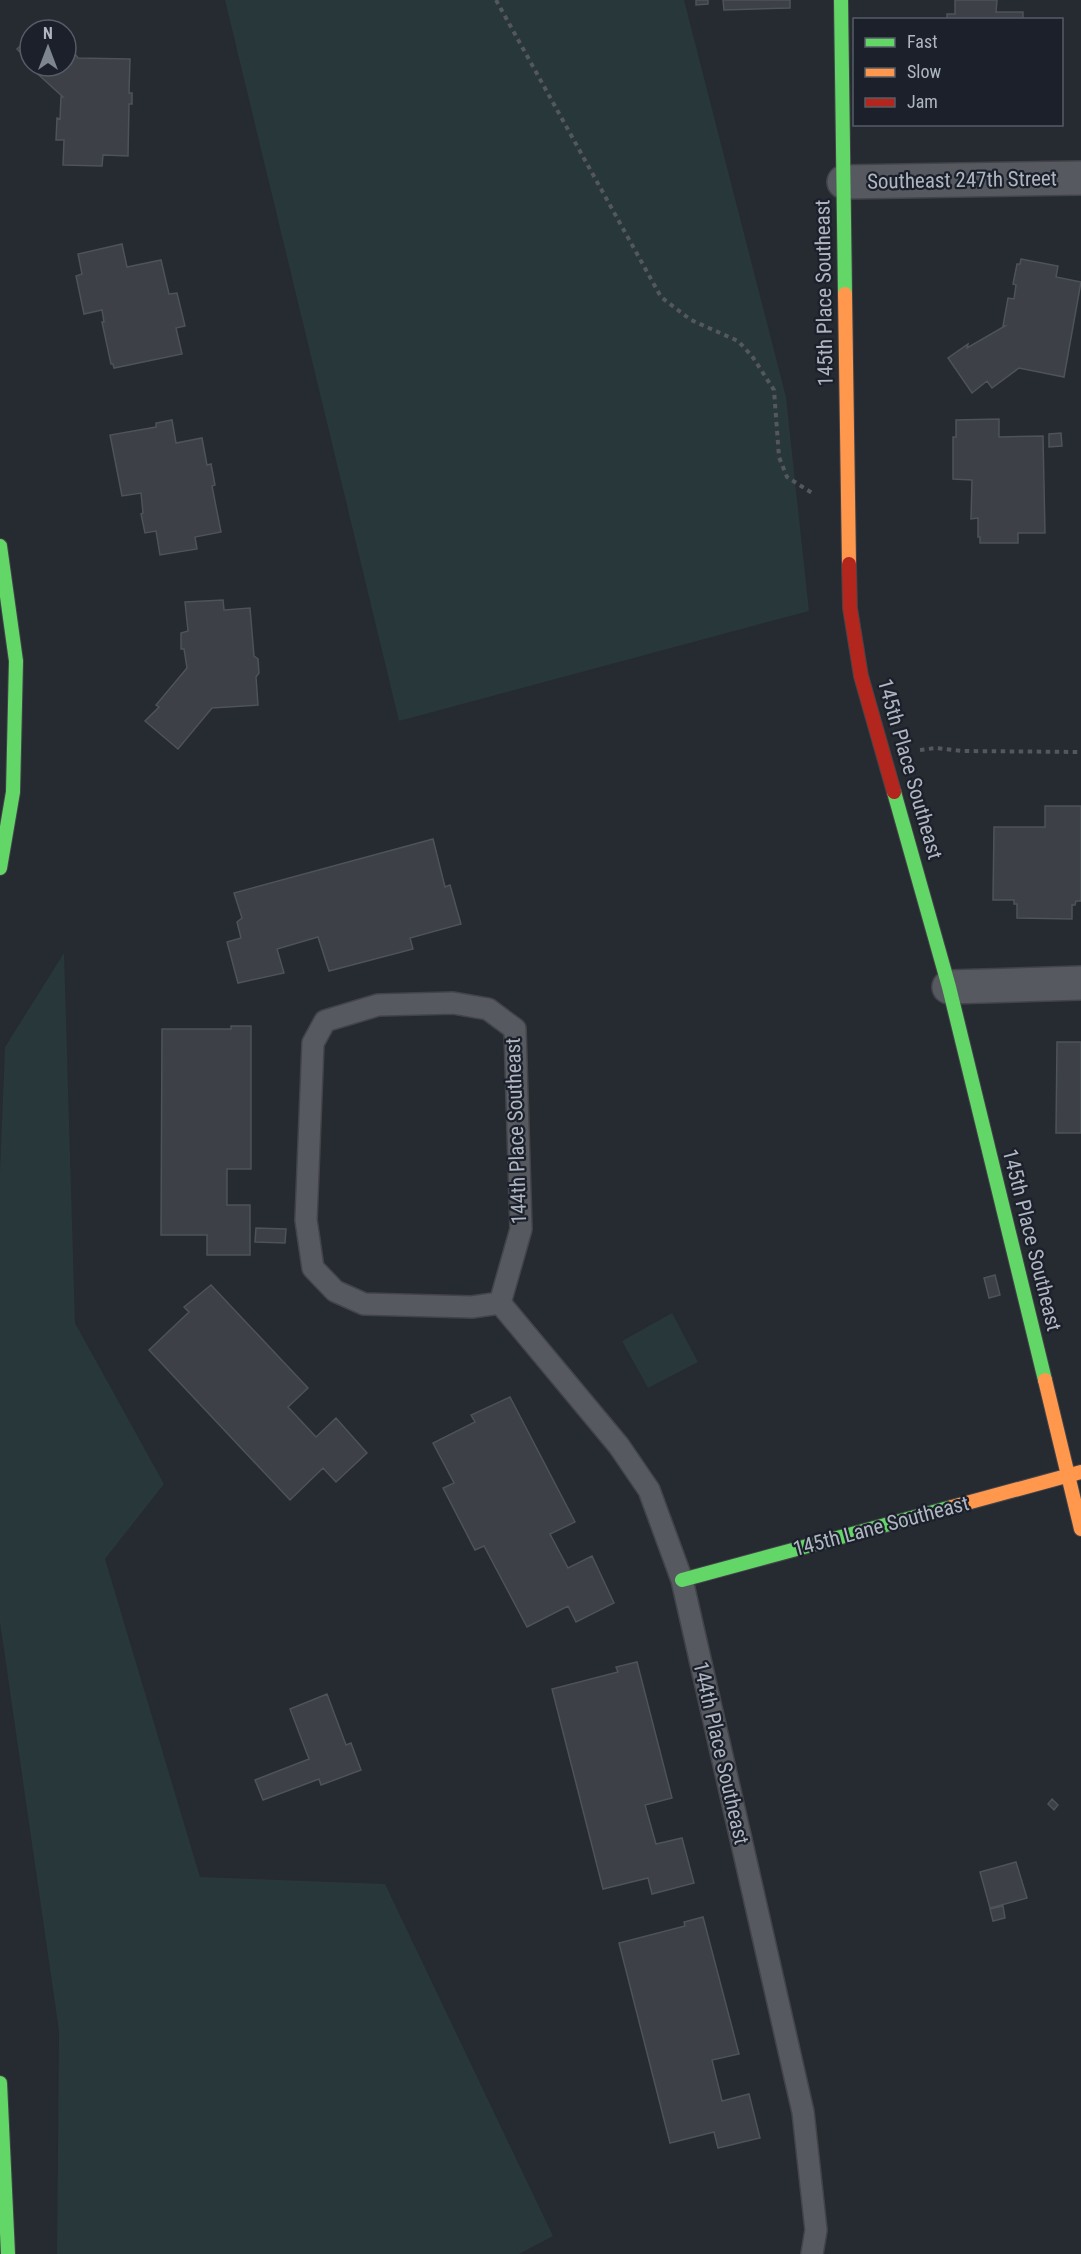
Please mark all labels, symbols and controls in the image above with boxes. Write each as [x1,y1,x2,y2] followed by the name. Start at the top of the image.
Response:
[18,18,78,78] north arrow
[853,18,1063,126] legend
[43,24,53,43] text: N
[907,31,938,52] text: Fast
[907,61,942,82] text: Slow
[907,91,938,112] text: Jam
[867,166,1057,194] street label: Southeast 247th Street
[810,199,838,387] street label: 145th Place Southeast
[873,676,947,862] street label: 145th Place Southeast
[501,1037,531,1225] street label: 144th Place Southeast
[998,1146,1066,1334] street label: 145th Place Southeast
[791,1491,971,1561] street label: 145th Lane Southeast
[688,1659,754,1847] street label: 144th Place Southeast

